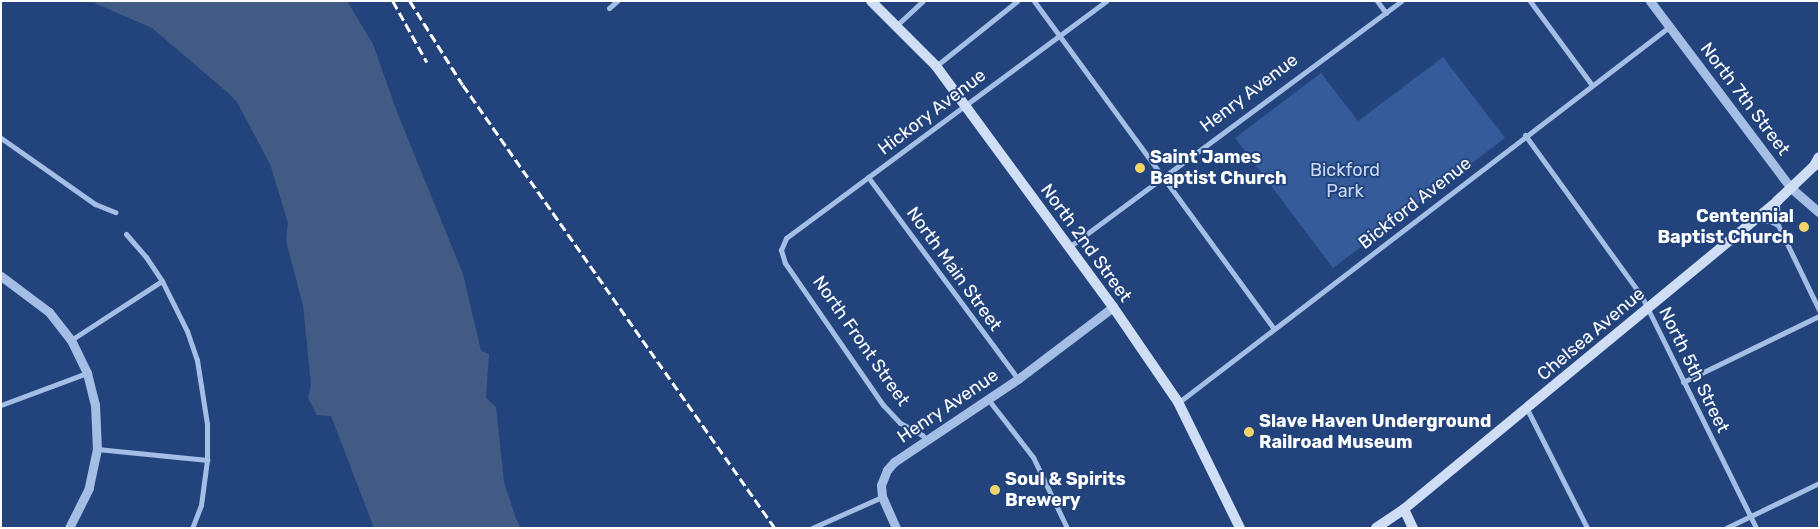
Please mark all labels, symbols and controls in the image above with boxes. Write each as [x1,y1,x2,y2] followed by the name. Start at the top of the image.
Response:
[1696,38,1794,160] street label: North 7th Street
[1195,49,1303,137] street label: Henry Avenue
[873,64,991,160] street label: Hickory Avenue
[1150,147,1287,190] place label: Saint James Baptist Church
[1354,152,1476,254] street label: Bickford Avenue
[1310,160,1380,202] park label: Bickford Park
[1134,162,1146,174] marker: Saint James Baptist Church
[1036,180,1136,306] street label: North 2nd Street
[902,203,1006,335] street label: North Main Street
[1657,206,1794,248] place label: Centennial Baptist Church
[1798,221,1810,233] marker: Centennial Baptist Church
[808,272,914,410] street label: North Front Street
[1533,283,1649,385] street label: Chelsea Avenue
[1654,304,1734,436] street label: North 5th Street
[893,364,1003,448] street label: Henry Avenue
[1259,411,1491,454] place label: Slave Haven Underground Railroad Museum
[1243,426,1255,438] marker: Slave Haven Underground Railroad Museum
[1005,469,1126,512] place label: Soul & Spirits Brewery
[989,484,1001,496] marker: Soul & Spirits Brewery

